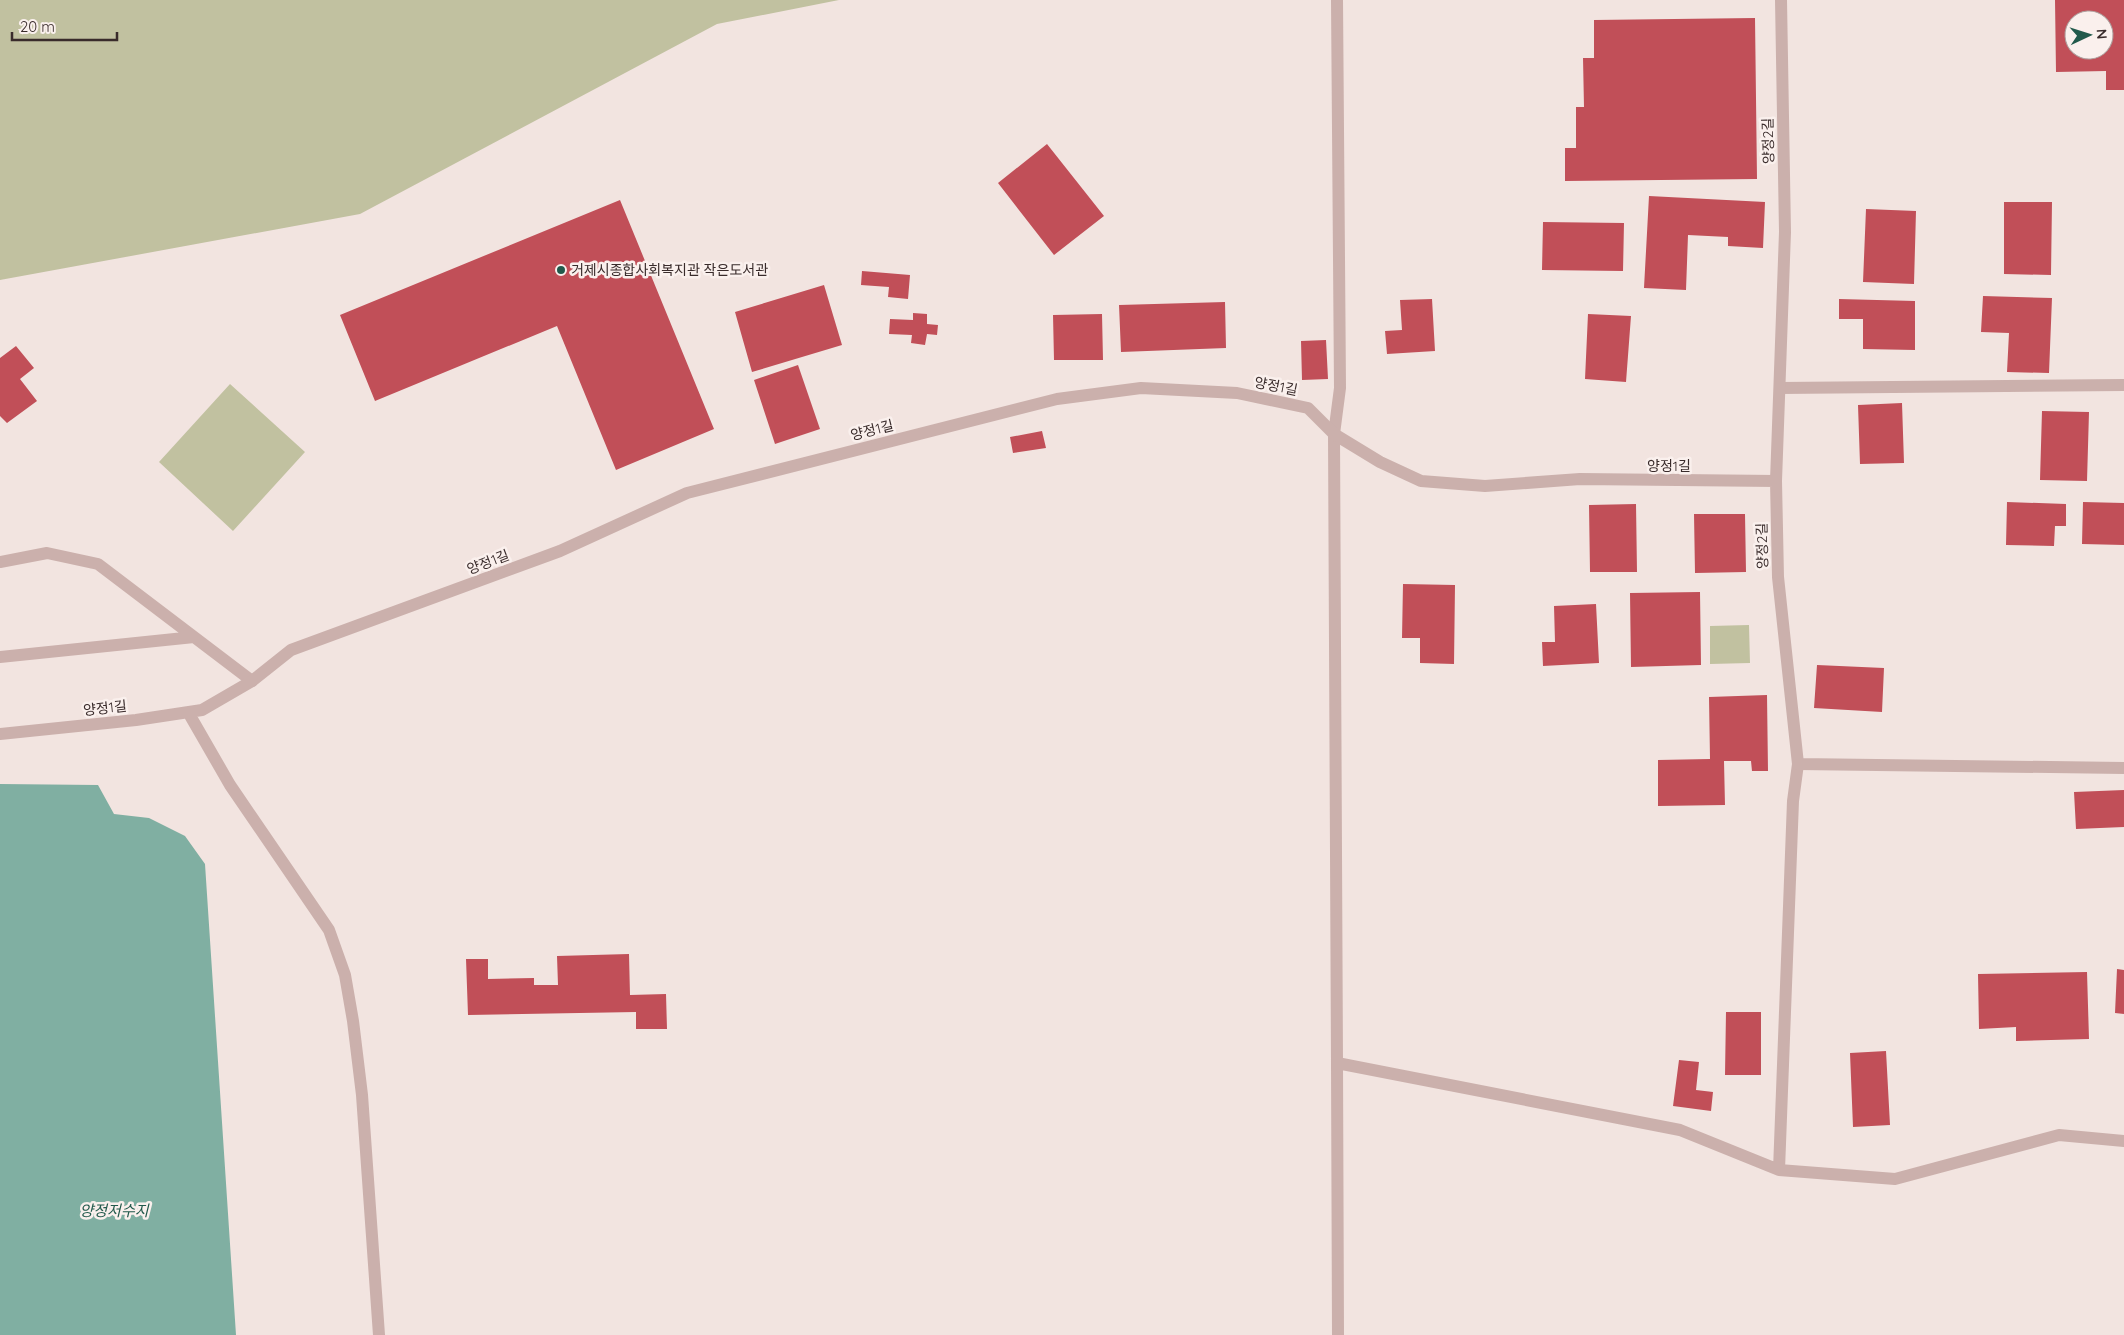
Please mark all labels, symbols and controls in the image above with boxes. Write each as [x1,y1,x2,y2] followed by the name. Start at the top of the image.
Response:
[12,10,118,42] scale bar
[2064,10,2114,60] north arrow
[20,17,55,36] text: 20 m
[2093,28,2111,40] text: N
[1759,118,1777,164] street label: 양정2길
[571,261,768,279] place label: 거제시종합사회복지관 작은도서관
[555,264,567,276] marker: 거제시종합사회복지관 작은도서관
[1253,373,1299,399] street label: 양정1길
[849,416,895,444] street label: 양정1길
[1647,457,1691,475] street label: 양정1길
[1753,523,1771,569] street label: 양정2길
[464,546,512,578] street label: 양정1길
[82,697,128,719] street label: 양정1길
[79,1201,150,1220] water label: 양정저수지

